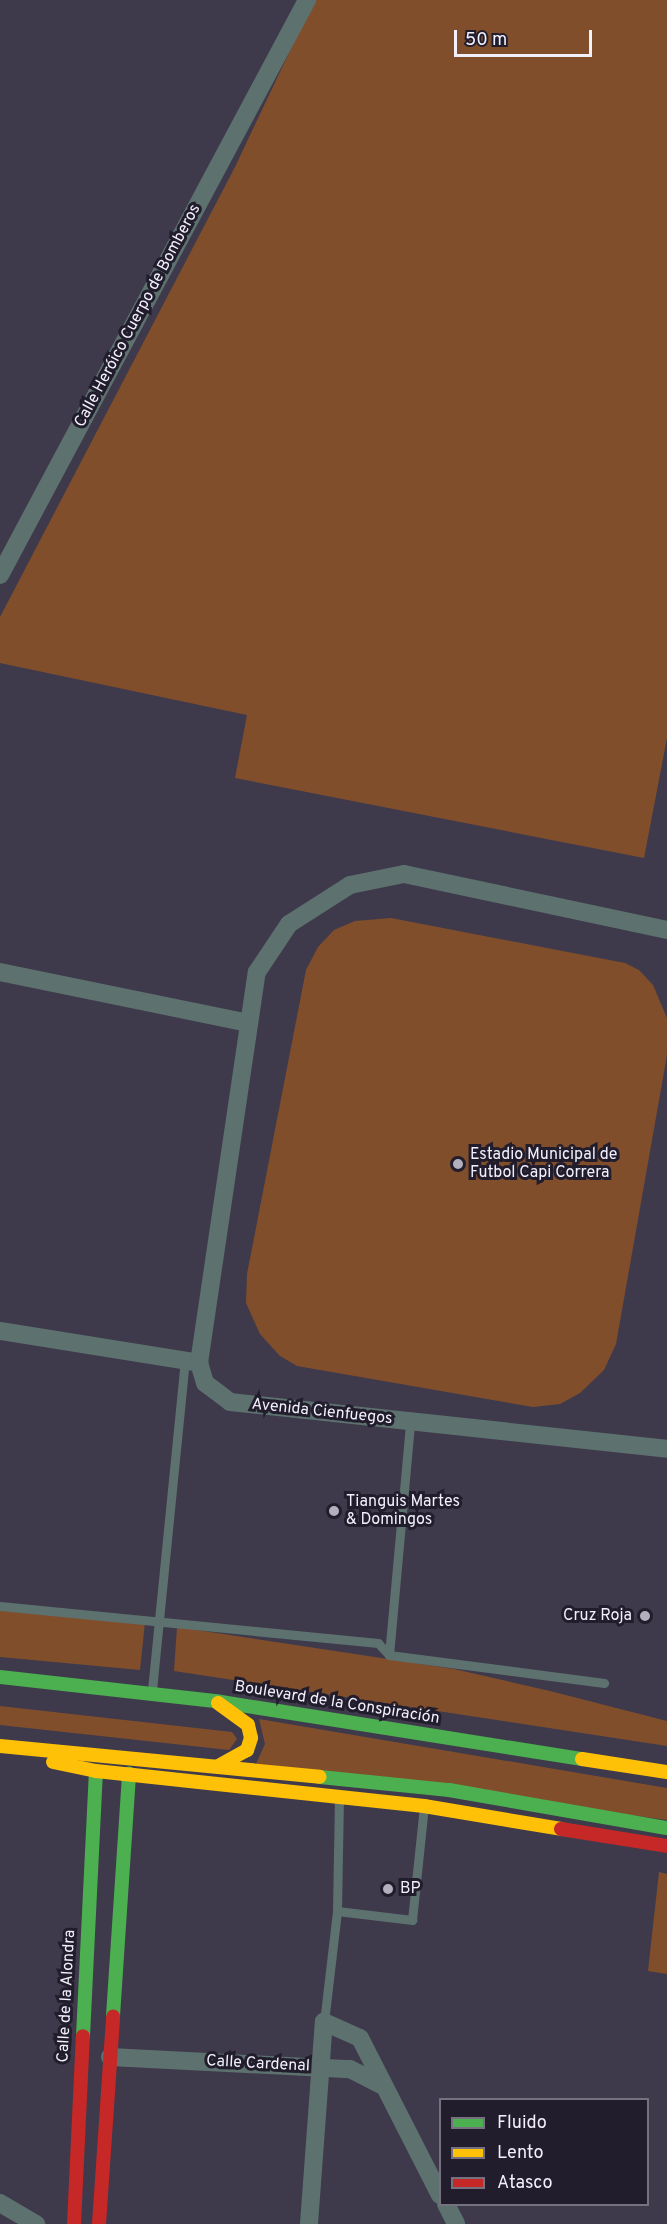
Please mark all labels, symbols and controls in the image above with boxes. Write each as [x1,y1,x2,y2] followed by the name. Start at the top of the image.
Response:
[457,18,595,56] scale bar
[465,29,507,52] text: 50 m
[71,201,205,431] street label: Calle Heróico Cuerpo de Bomberos
[470,1145,617,1183] place label: Estadio Municipal de Futbol Capi Correra
[451,1157,465,1171] marker: Estadio Municipal de Futbol Capi Correra
[251,1395,393,1429] street label: Avenida Cienfuegos
[346,1492,460,1530] place label: Tianguis Martes & Domingos
[327,1504,341,1518] marker: Tianguis Martes & Domingos
[563,1606,632,1626] place label: Cruz Roja
[636,1607,654,1625] marker: Cruz Roja
[233,1677,441,1729] street label: Boulevard de la Conspiración
[400,1879,421,1899] place label: BP
[381,1882,395,1896] marker: BP
[54,1929,80,2063] street label: Calle de la Alondra
[206,2052,310,2076] street label: Calle Cardenal
[439,2098,649,2206] legend
[497,2112,547,2135] text: Fluido
[497,2142,543,2165] text: Lento
[497,2172,553,2195] text: Atasco

